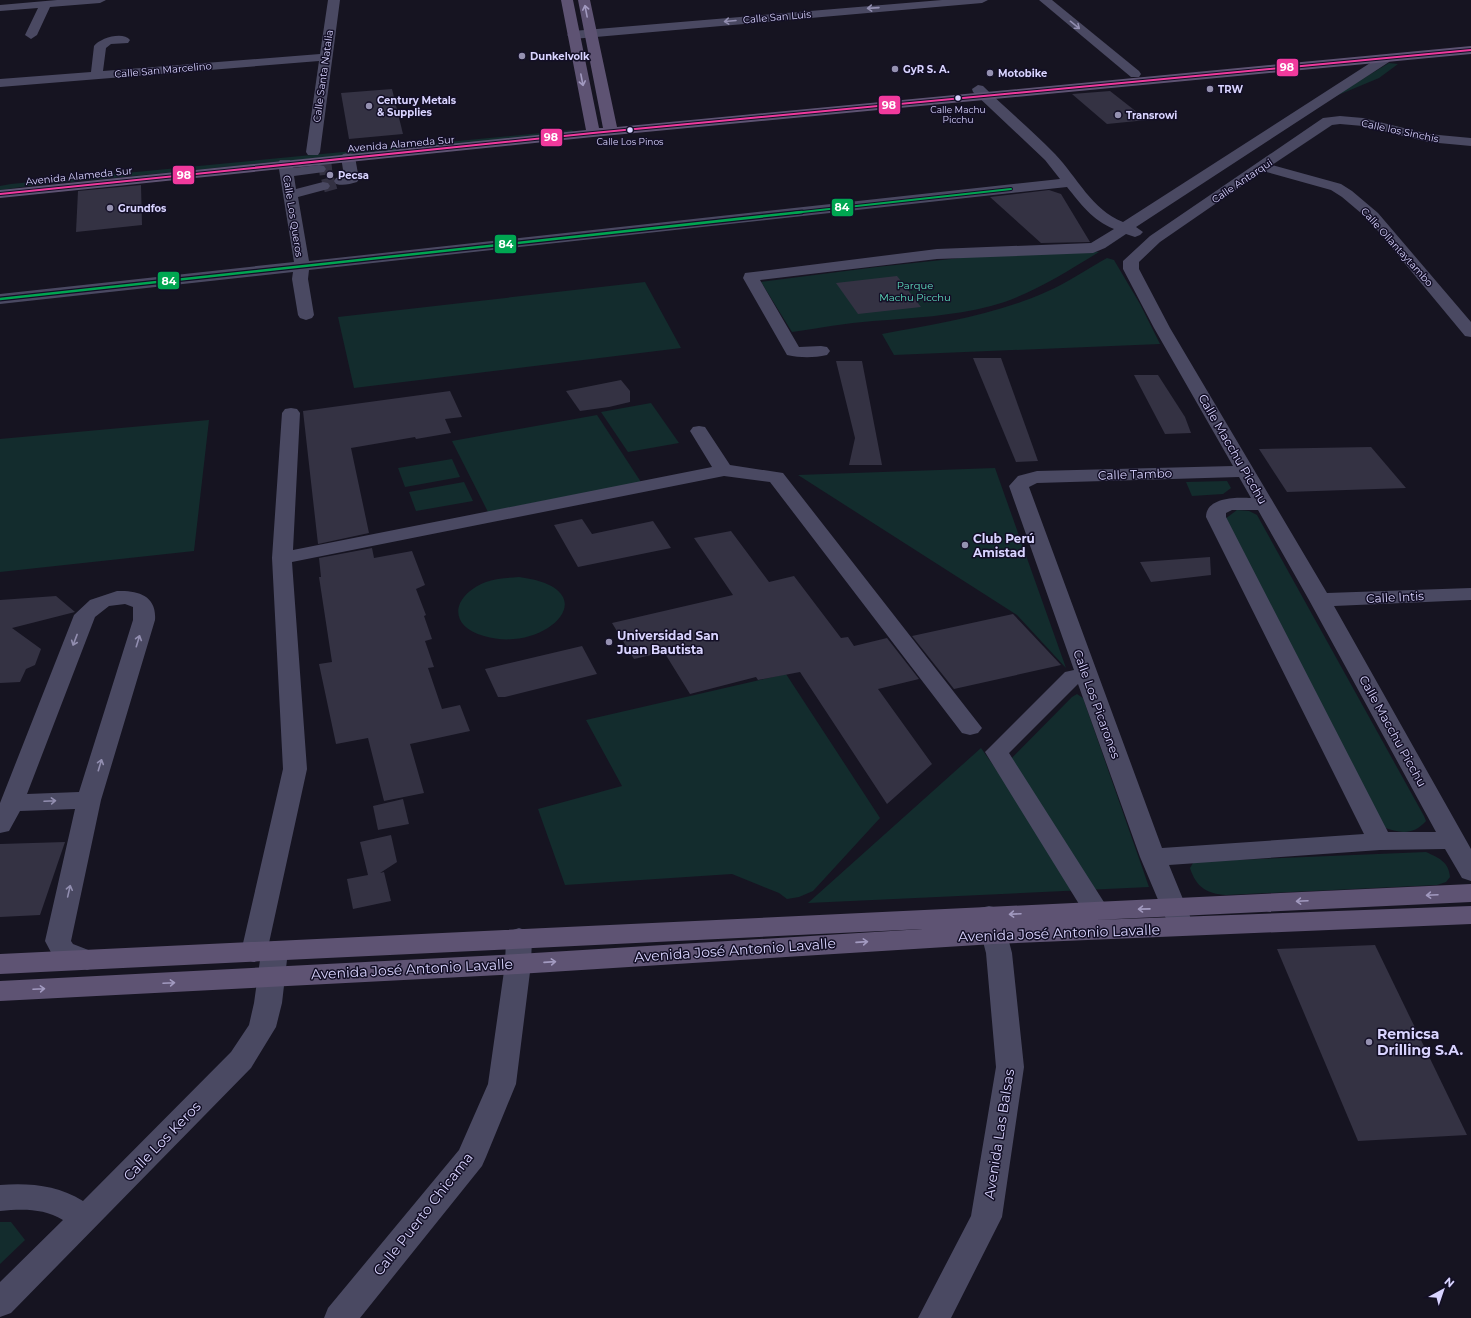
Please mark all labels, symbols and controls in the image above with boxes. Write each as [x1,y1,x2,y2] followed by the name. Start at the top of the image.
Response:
[582,5,590,18] one-way arrow
[867,5,880,12] one-way arrow
[742,8,812,26] street label: Calle San Luis
[724,18,737,25] one-way arrow
[1070,20,1080,29] one-way arrow
[310,29,336,123] street label: Calle Santa Natalia
[530,50,590,63] place label: Dunkelvolk
[517,51,527,61] marker: Dunkelvolk
[1276,58,1299,77] line badge: 98
[114,59,212,81] street label: Calle San Marcelino
[1280,60,1294,74] text: 98
[903,63,950,76] place label: GyR S. A.
[890,64,900,74] marker: GyR S. A.
[998,67,1047,80] place label: Motobike
[985,68,995,78] marker: Motobike
[578,73,586,86] one-way arrow
[1218,83,1244,96] place label: TRW
[1205,84,1215,94] marker: TRW
[953,93,963,103] marker: Calle Machu Picchu
[377,94,457,119] place label: Century Metals & Supplies
[878,95,901,115] line badge: 98
[882,98,896,112] text: 98
[364,101,374,111] marker: Century Metals & Supplies
[930,104,986,125] place label: Calle Machu Picchu
[1126,109,1177,122] place label: Transrowi
[1113,110,1123,120] marker: Transrowi
[1360,116,1440,146] street label: Calle los Sinchis
[625,125,635,135] marker: Calle Los Pinos
[540,128,563,147] line badge: 98
[544,130,558,144] text: 98
[347,133,455,155] street label: Avenida Alameda Sur
[597,136,664,147] place label: Calle Los Pinos
[1209,156,1275,206] street label: Calle Antarqui
[25,164,133,188] street label: Avenida Alameda Sur
[172,165,195,185] line badge: 98
[177,168,191,182] text: 98
[338,169,369,182] place label: Pecsa
[325,170,335,180] marker: Pecsa
[280,174,306,258] street label: Calle Los Queros
[831,198,854,217] line badge: 84
[835,200,850,214] text: 84
[118,202,167,215] place label: Grundfos
[105,203,115,213] marker: Grundfos
[1358,205,1436,289] street label: Calle Ollantaytambo
[494,234,517,254] line badge: 84
[499,237,514,251] text: 84
[157,271,180,290] line badge: 84
[162,274,177,288] text: 84
[879,279,951,304] park label: Parque Machu Picchu
[1195,391,1271,507] street label: Calle Macchu Picchu
[1098,465,1172,483] street label: Calle Tambo
[972,531,1035,560] place label: Club Perú Amistad
[960,540,970,550] marker: Club Perú Amistad
[1366,588,1425,606] street label: Calle Intis
[616,628,719,657] place label: Universidad San Juan Bautista
[71,633,79,645] one-way arrow
[135,634,142,647] one-way arrow
[604,637,614,647] marker: Universidad San Juan Bautista
[1070,647,1124,761] street label: Calle Los Picarones
[1356,673,1430,789] street label: Calle Macchu Picchu
[97,759,104,772] one-way arrow
[43,798,56,805] one-way arrow
[65,885,73,898] one-way arrow
[1426,891,1439,898] one-way arrow
[1296,898,1309,905] one-way arrow
[1138,905,1151,913] one-way arrow
[1009,910,1022,918] one-way arrow
[958,920,1160,946] street label: Avenida José Antonio Lavalle
[634,934,836,966] street label: Avenida José Antonio Lavalle
[855,939,868,946] one-way arrow
[311,955,513,983] street label: Avenida José Antonio Lavalle
[543,958,556,965] one-way arrow
[162,979,175,986] one-way arrow
[32,986,45,993] one-way arrow
[1377,1025,1463,1059] place label: Remicsa Drilling S.A.
[1364,1037,1374,1047] marker: Remicsa Drilling S.A.
[980,1067,1018,1200] street label: Avenida Las Balsas
[119,1097,205,1185] street label: Calle Los Keros
[369,1149,477,1279] street label: Calle Puerto Chicama
[1423,1270,1463,1310] north arrow
[1442,1274,1457,1291] text: N

